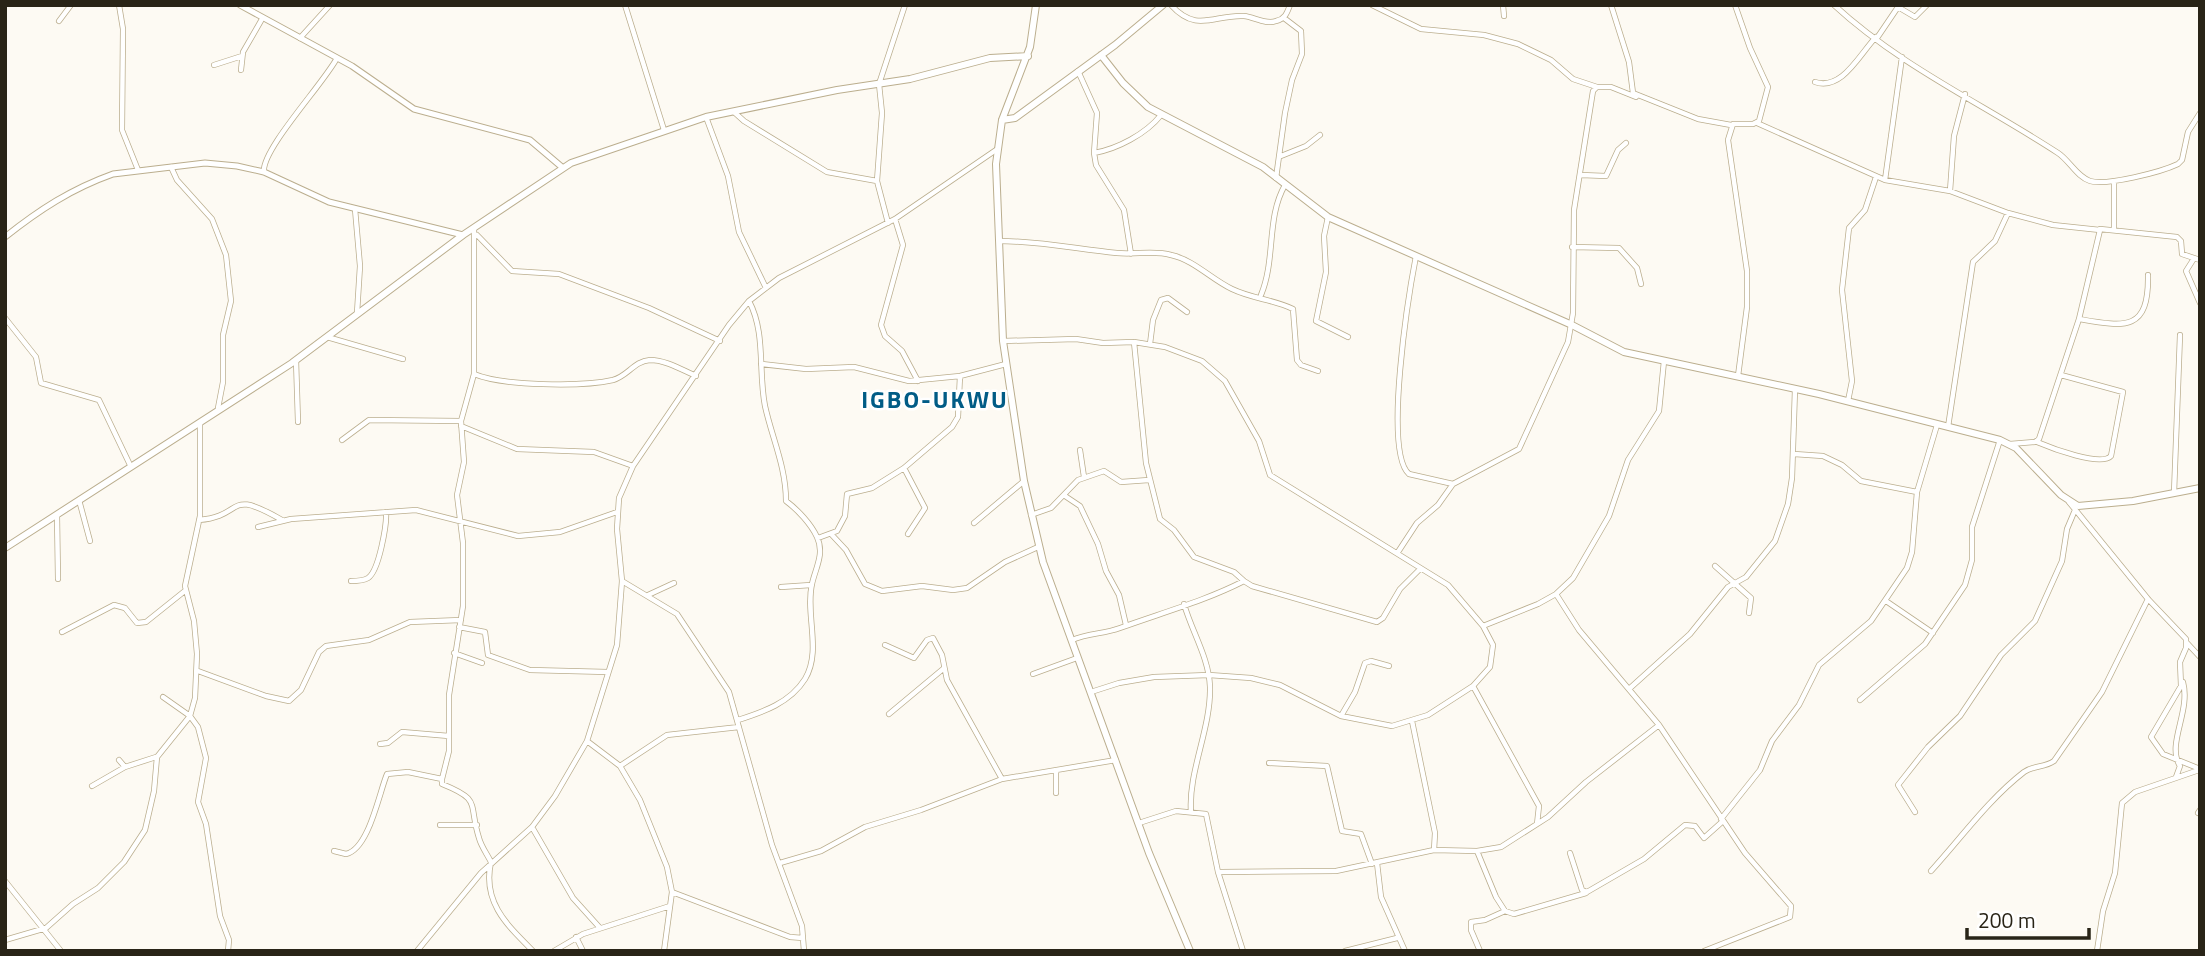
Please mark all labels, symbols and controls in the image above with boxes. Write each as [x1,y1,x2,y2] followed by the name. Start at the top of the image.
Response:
[861,381,1009,417] district label: IGBO-UKWU
[1967,897,2090,941] scale bar
[1978,904,2035,936] text: 200 m

